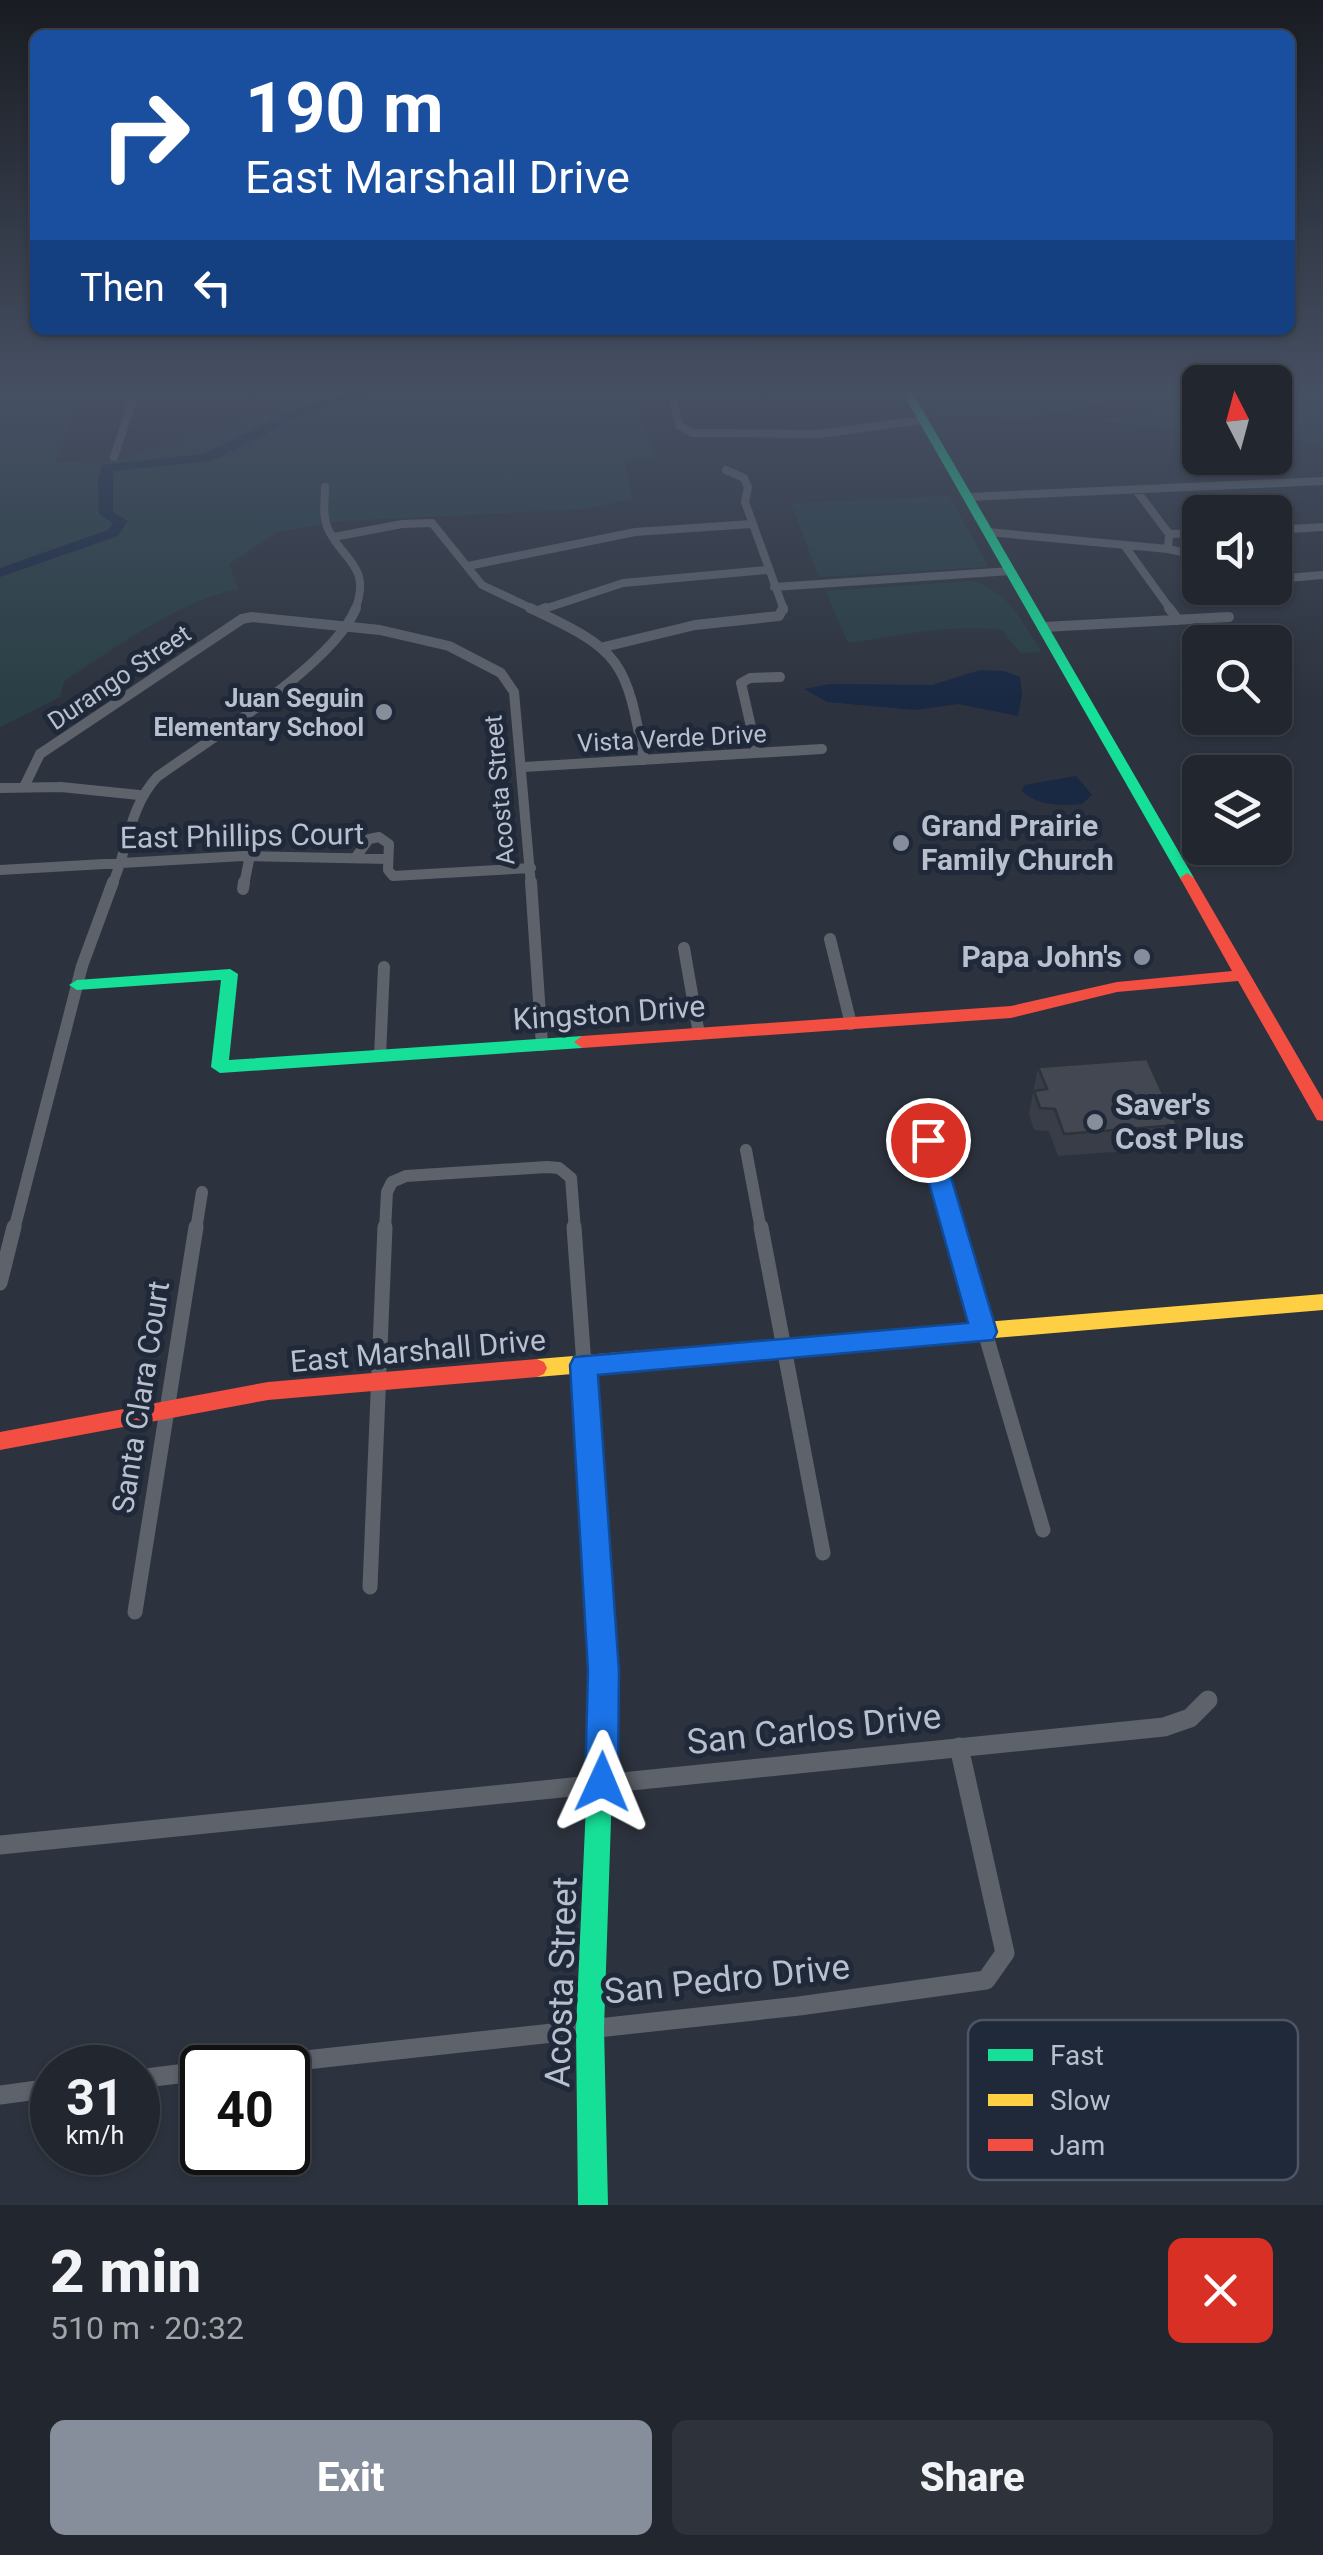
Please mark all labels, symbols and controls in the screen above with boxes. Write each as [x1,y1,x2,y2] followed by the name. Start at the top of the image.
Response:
[245,67,444,149] text: 190 m
[80,70,210,200] icon: right
[245,151,630,204] text: East Marshall Drive
[185,260,240,315] icon: left
[80,266,165,310] text: Then
[1182,365,1292,475] north arrow
[1182,365,1292,865] map controls
[1182,495,1292,605] button: sound
[42,619,196,736] street label: Durango Street
[1182,625,1292,735] button: search
[153,684,364,742] place label: Juan Seguin Elementary School
[373,701,395,723] marker: Juan Seguin Elementary School
[478,714,521,866] street label: Acosta Street
[577,719,767,758] street label: Vista Verde Drive
[1182,755,1292,865] button: layers
[921,808,1114,877] place label: Grand Prairie Family Church
[120,816,364,855] street label: East Phillips Court
[890,832,912,854] marker: Grand Prairie Family Church
[961,939,1122,974] place label: Papa John's
[1131,946,1153,968] marker: Papa John's
[511,988,706,1037] street label: Kingston Drive
[1115,1087,1244,1156] place label: Saver's Cost Plus
[886,1098,971,1183] pin
[1084,1111,1106,1133] marker: Saver's Cost Plus
[901,1113,956,1168] icon: arrive
[105,1278,176,1516] street label: Santa Clara Court
[289,1322,547,1379] street label: East Marshall Drive
[685,1696,943,1763] street label: San Carlos Drive
[550,1730,654,1834] position arrow
[537,1876,586,2088] street label: Acosta Street
[602,1946,852,2013] street label: San Pedro Drive
[968,2020,1298,2180] legend
[1050,2039,1104,2072] text: Fast
[180,2045,310,2175] speed limit sign: 40
[66,2069,124,2127] text: 31
[1050,2084,1110,2117] text: Slow
[66,2121,124,2150] text: km/h
[1050,2129,1105,2162] text: Jam
[50,2236,201,2307] text: 2 min
[1168,2238,1273,2343] button: close
[50,2309,244,2347] text: 510 m · 20:32
[50,2420,652,2535] button: Exit
[672,2420,1273,2535] button: Share

